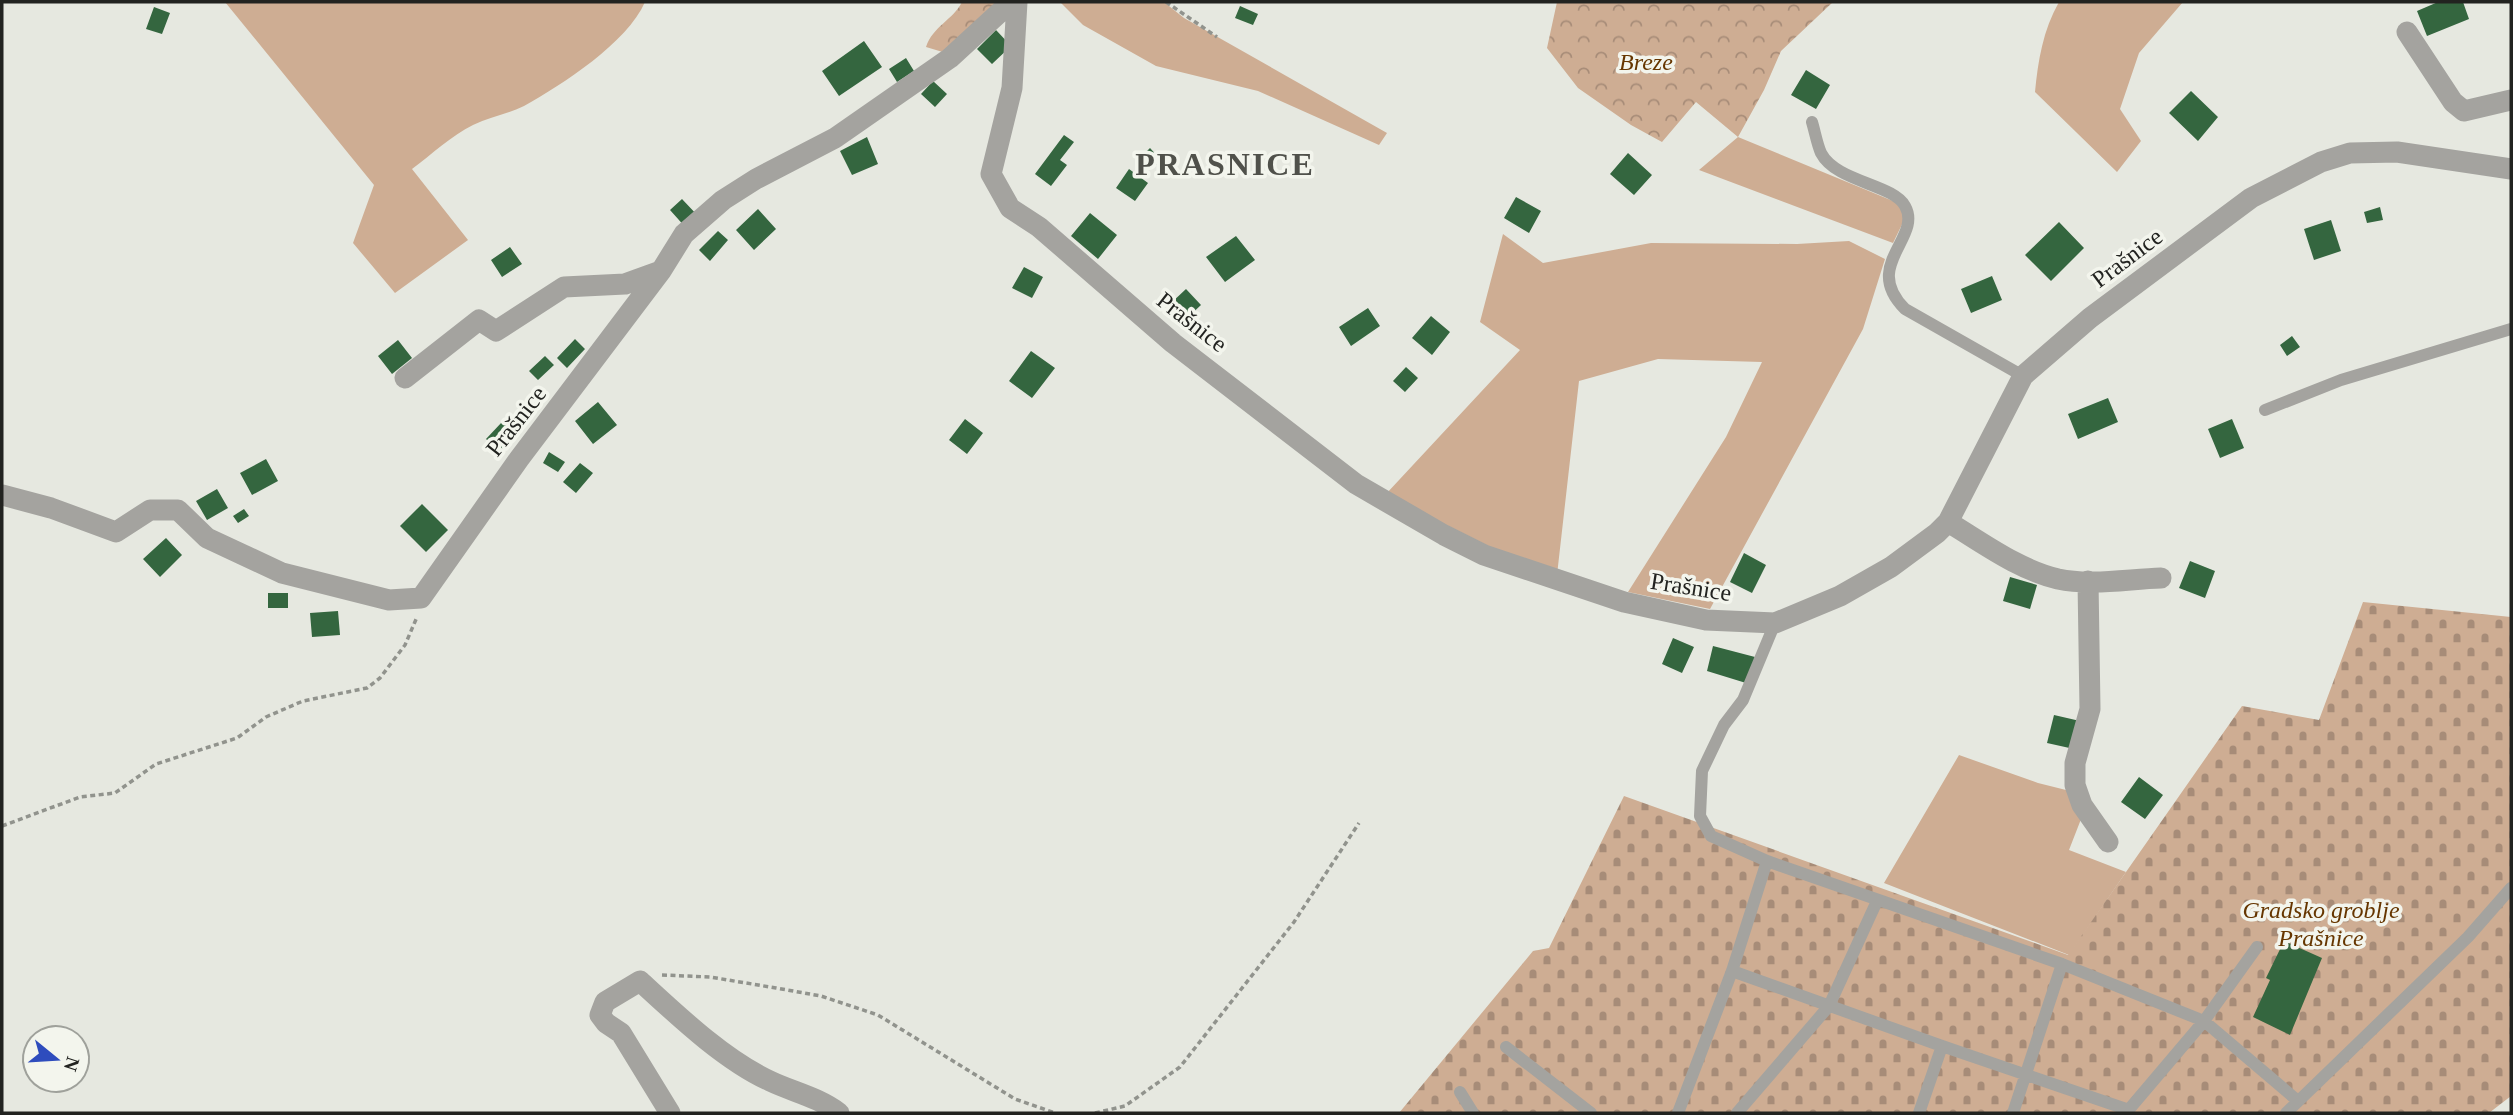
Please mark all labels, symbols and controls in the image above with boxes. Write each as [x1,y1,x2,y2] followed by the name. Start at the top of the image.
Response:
[1619,49,1673,75] park label: Breze
[1135,146,1315,182] district label: PRASNICE
[2087,223,2167,293] street label: Prašnice
[1152,287,1232,357] street label: Prašnice
[481,381,551,461] street label: Prašnice
[1649,568,1733,606] street label: Prašnice
[2242,897,2400,951] park label: Gradsko groblje Prašnice
[21,1024,91,1094] north arrow
[60,1054,84,1074] text: N

